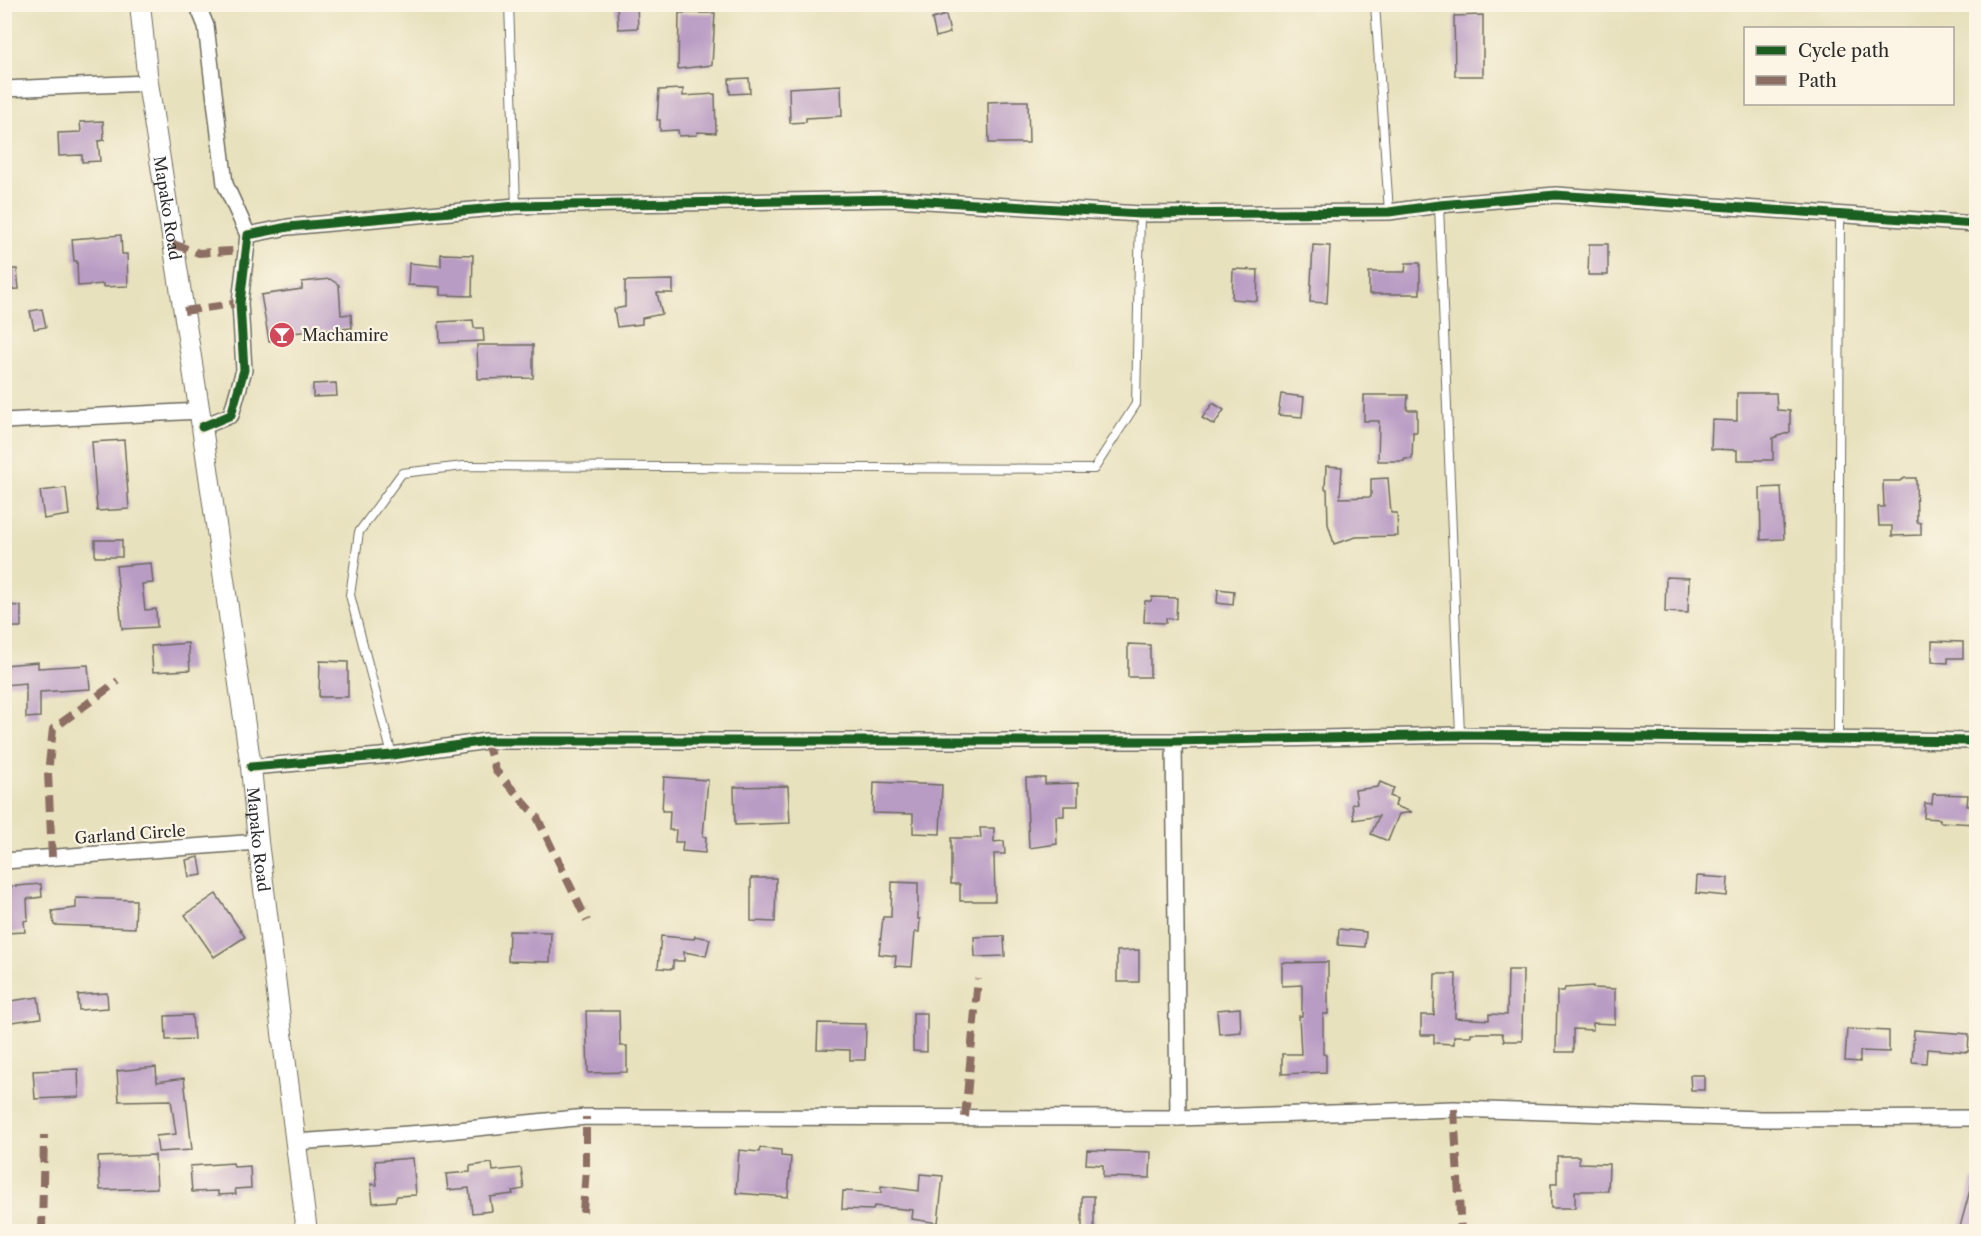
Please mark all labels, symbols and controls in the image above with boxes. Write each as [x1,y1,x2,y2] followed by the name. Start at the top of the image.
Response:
[1744,27,1954,105] legend
[1798,40,1889,62] text: Cycle path
[1798,70,1837,92] text: Path
[150,155,186,262] street label: Mapako Road
[267,320,297,350] bar icon: Machamire
[302,325,389,345] place label: Machamire
[243,786,274,893] street label: Mapako Road
[74,820,186,848] street label: Garland Circle

